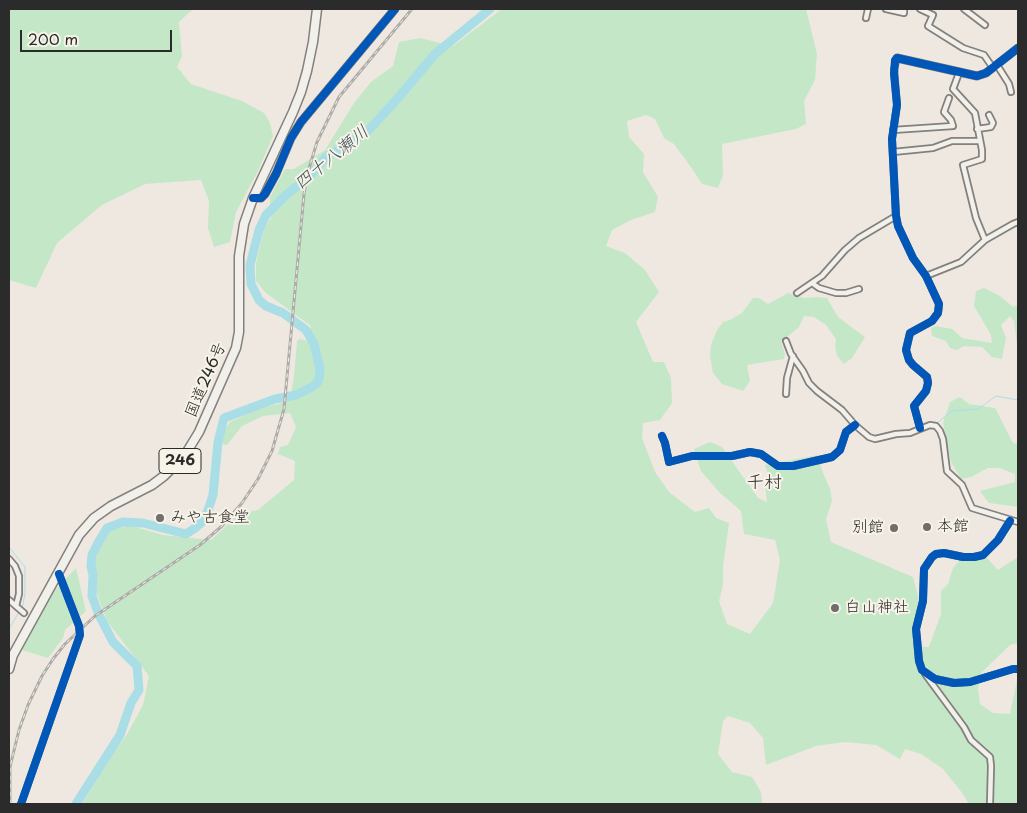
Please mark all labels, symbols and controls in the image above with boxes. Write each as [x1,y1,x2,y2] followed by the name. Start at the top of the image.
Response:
[22,20,175,52] scale bar
[28,27,78,50] text: 200 m
[290,121,374,195] water label: 四十八瀬川
[182,339,230,421] street label: 国道246号
[159,448,201,474] road number: 246
[746,472,782,494] district label: 千村
[170,508,250,528] place label: みや古食堂
[154,512,166,524] marker: みや古食堂
[937,517,969,537] place label: 本館
[852,518,884,538] place label: 別館
[921,521,933,533] marker: 本館
[888,522,900,534] marker: 別館
[845,598,909,618] place label: 白山神社
[829,602,841,614] marker: 白山神社

